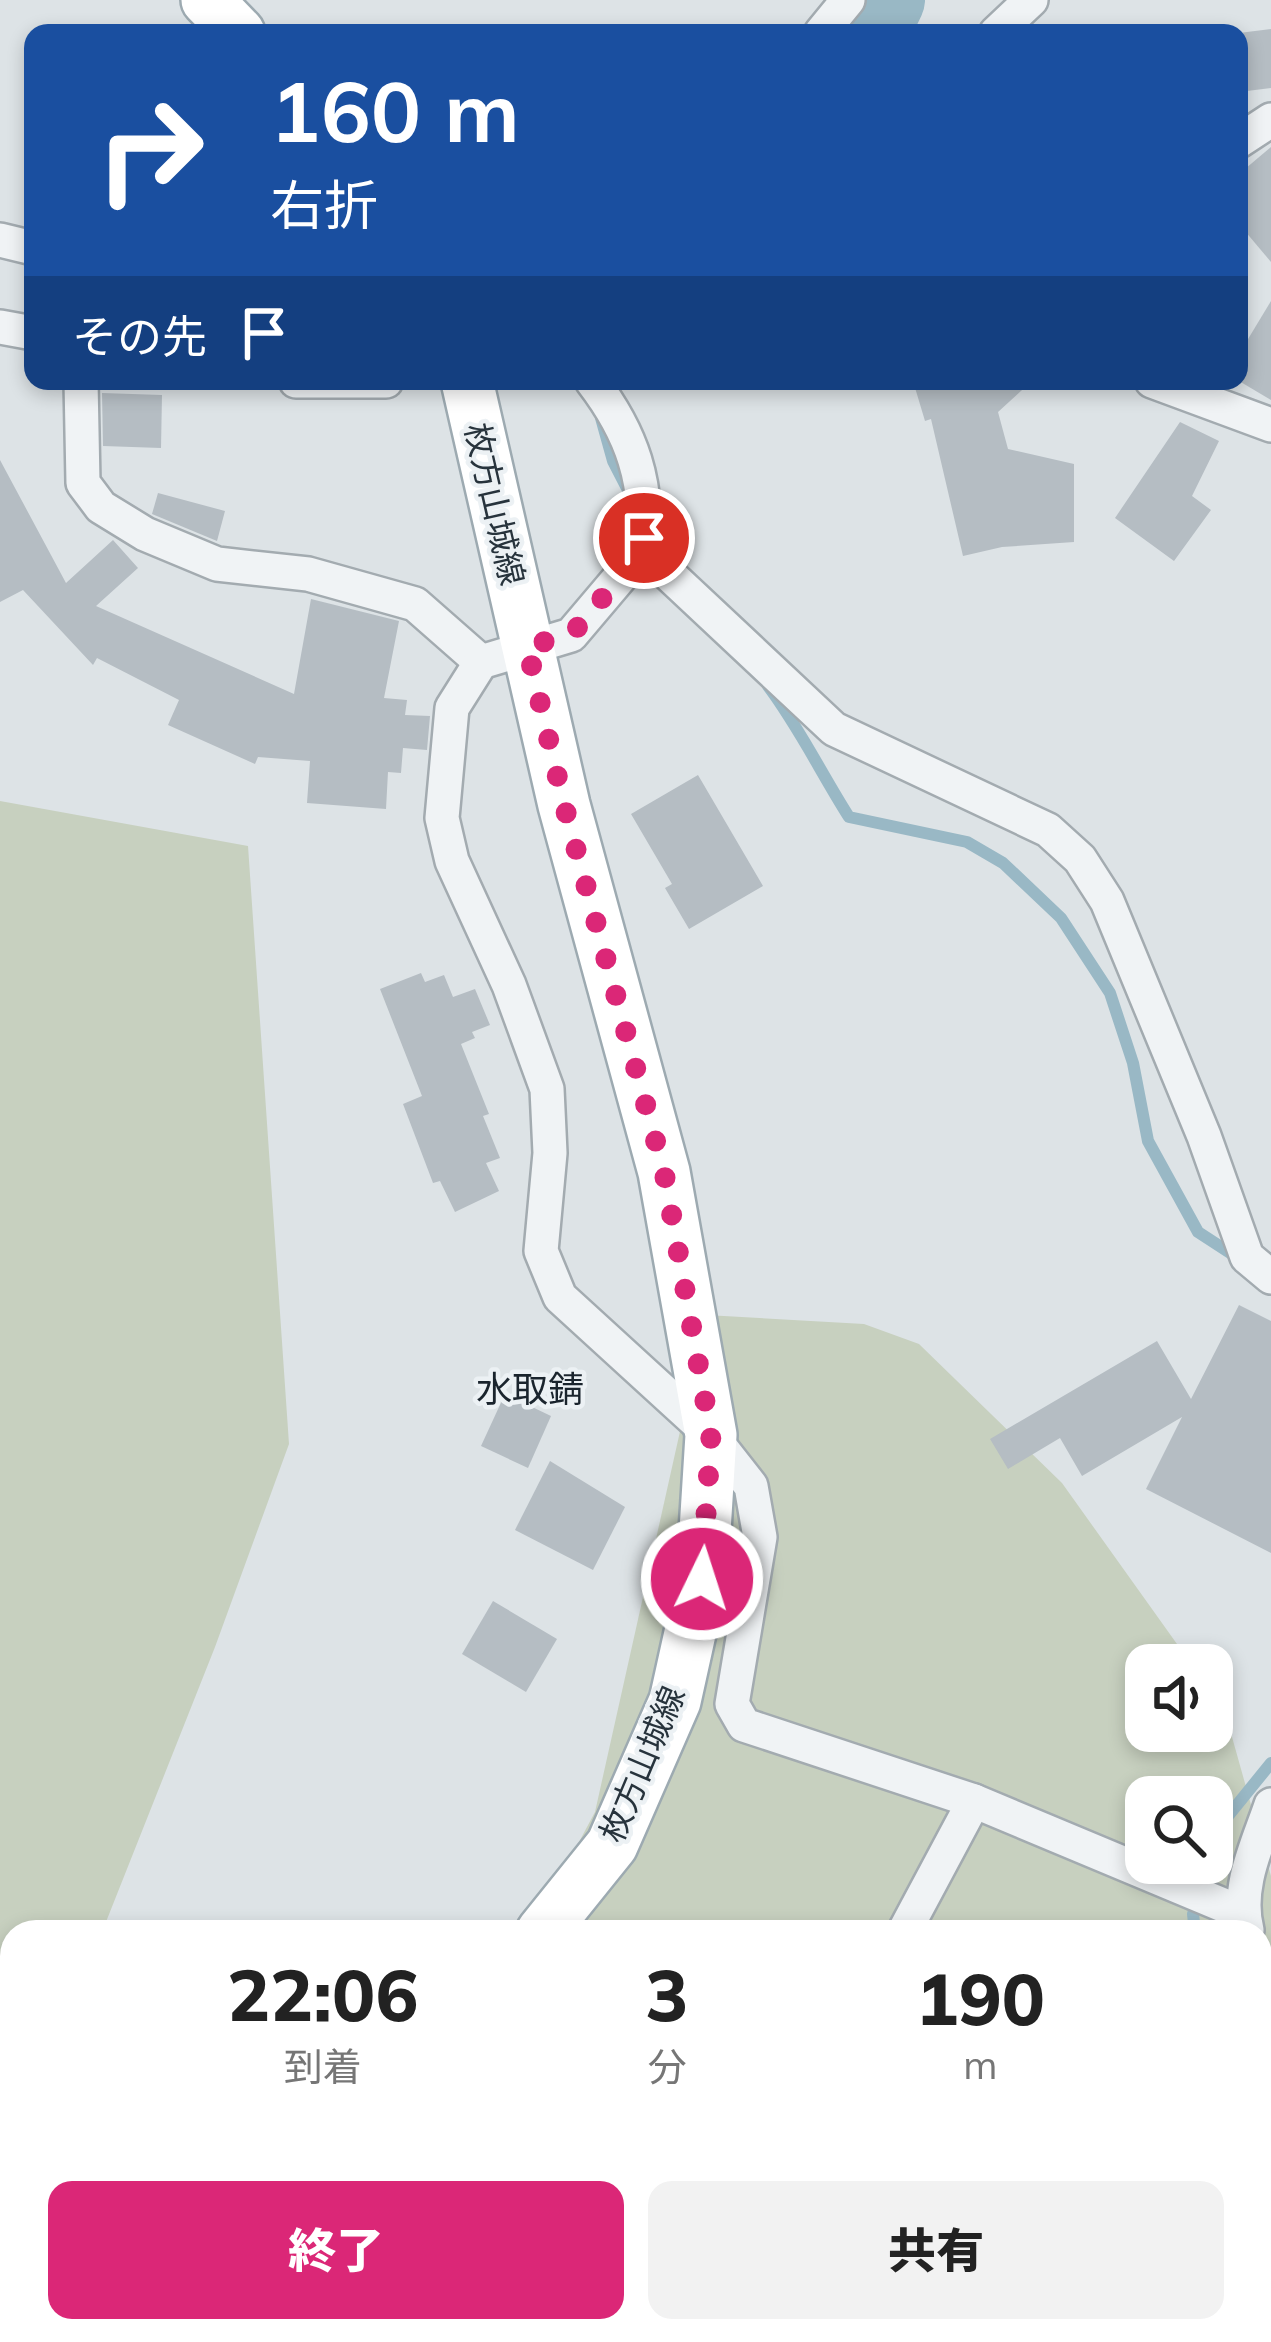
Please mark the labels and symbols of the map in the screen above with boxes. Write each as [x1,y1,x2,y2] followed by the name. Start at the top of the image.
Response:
[457,419,534,589] street label: 枚方山城線
[593,487,695,589] pin
[476,1366,584,1411] district label: 水取錆
[639,1516,765,1642] position arrow
[590,1680,693,1848] street label: 枚方山城線

